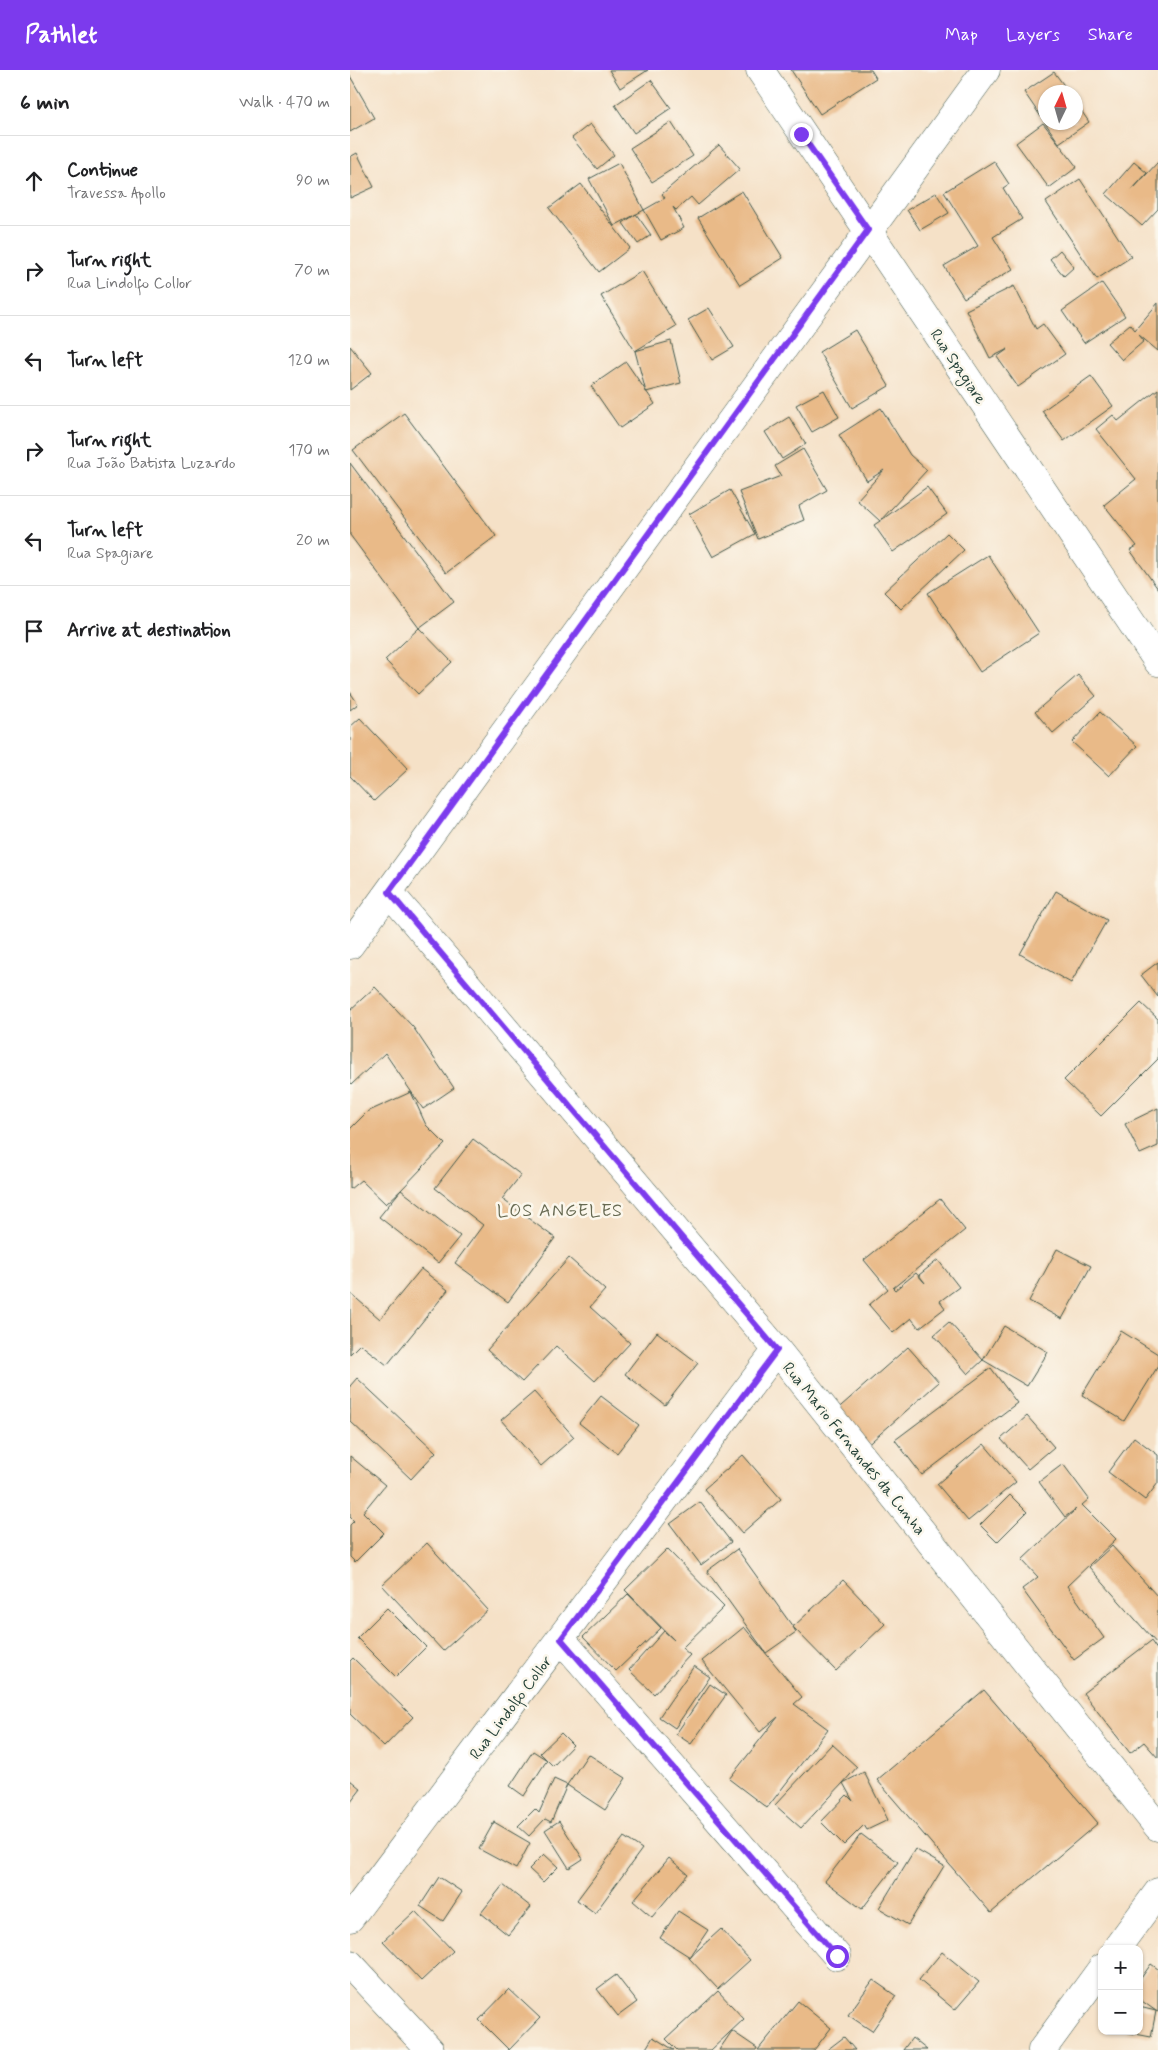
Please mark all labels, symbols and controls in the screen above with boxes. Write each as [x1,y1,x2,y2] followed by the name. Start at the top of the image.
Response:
[25,20,97,51] text: Pathlet
[945,23,978,47] text: Map
[1006,23,1060,47] text: Layers
[1088,23,1133,47] text: Share
[1038,85,1083,130] north arrow
[20,89,70,117] text: 6 min
[239,92,330,113] text: Walk · 470 m
[790,123,813,146] route end
[67,158,138,183] text: Continue
[20,167,48,195] icon: ahead
[296,170,330,191] text: 90 m
[67,183,166,204] text: Travessa Apollo
[67,248,151,273] text: Turn right
[20,257,48,285] icon: right
[294,260,330,281] text: 70 m
[67,273,192,294] text: Rua Lindolfo Collor
[924,325,991,410] street label: Rua Spagiare
[20,347,48,375] icon: left
[67,348,143,373] text: Turn left
[288,350,330,371] text: 120 m
[67,428,151,453] text: Turn right
[20,437,48,465] icon: right
[288,440,330,461] text: 170 m
[67,453,236,474] text: Rua João Batista Luzardo
[67,518,143,543] text: Turn left
[20,527,48,555] icon: left
[296,530,330,551] text: 20 m
[67,543,154,564] text: Rua Spagiare
[20,617,48,645] icon: arrive
[67,618,231,643] text: Arrive at destination
[497,1199,623,1223] district label: LOS ANGELES
[777,1358,930,1540] street label: Rua Mario Fernandes da Cunha
[465,1651,559,1765] street label: Rua Lindolfo Collor
[826,1945,849,1968] route start
[1098,1945,1143,2035] map controls
[1098,1945,1143,1990] button: +
[1098,1990,1143,2035] button: −

